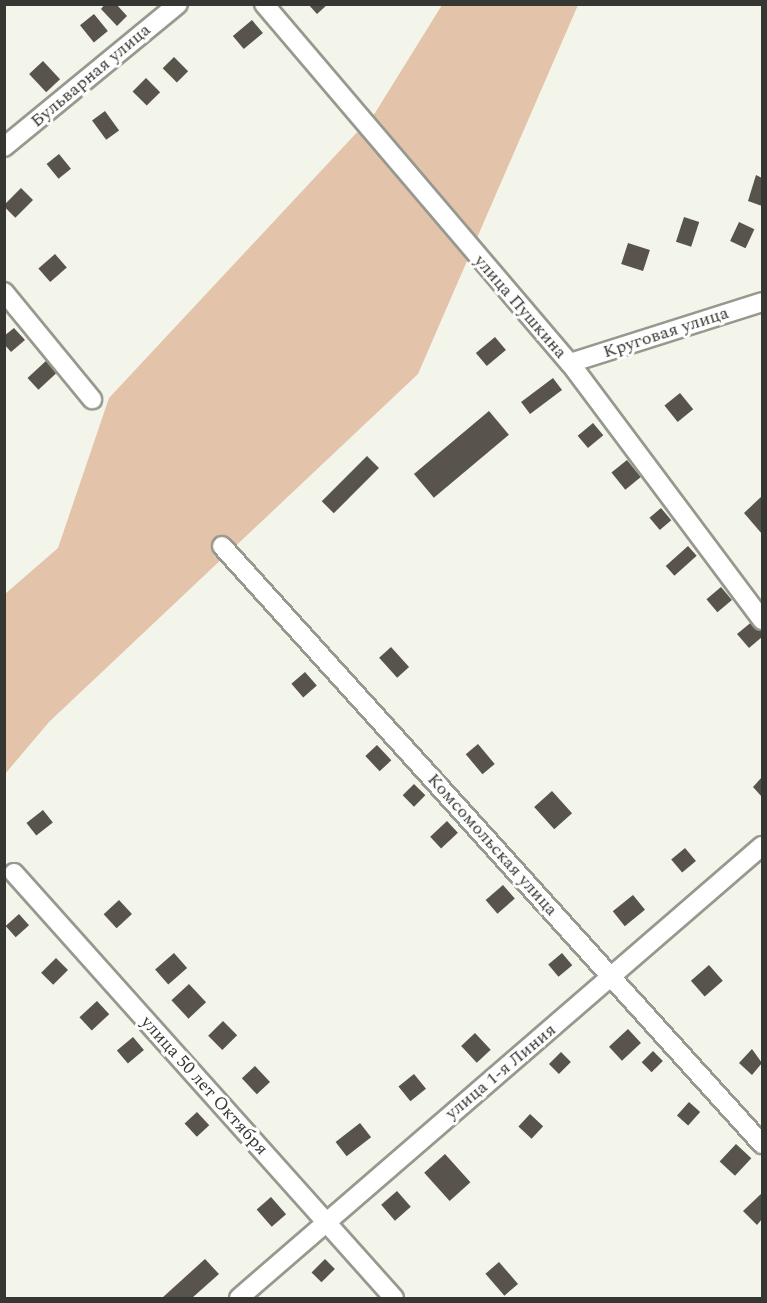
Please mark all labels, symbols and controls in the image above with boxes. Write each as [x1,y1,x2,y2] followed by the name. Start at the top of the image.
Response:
[27,20,155,132] street label: Бульварная улица
[469,251,571,363] street label: улица Пушкина
[601,303,731,363] street label: Круговая улица
[422,769,562,921] street label: Комсомольская улица
[136,1012,272,1160] street label: улица 50 лет Октября
[441,1019,561,1125] street label: улица 1-я Линия

